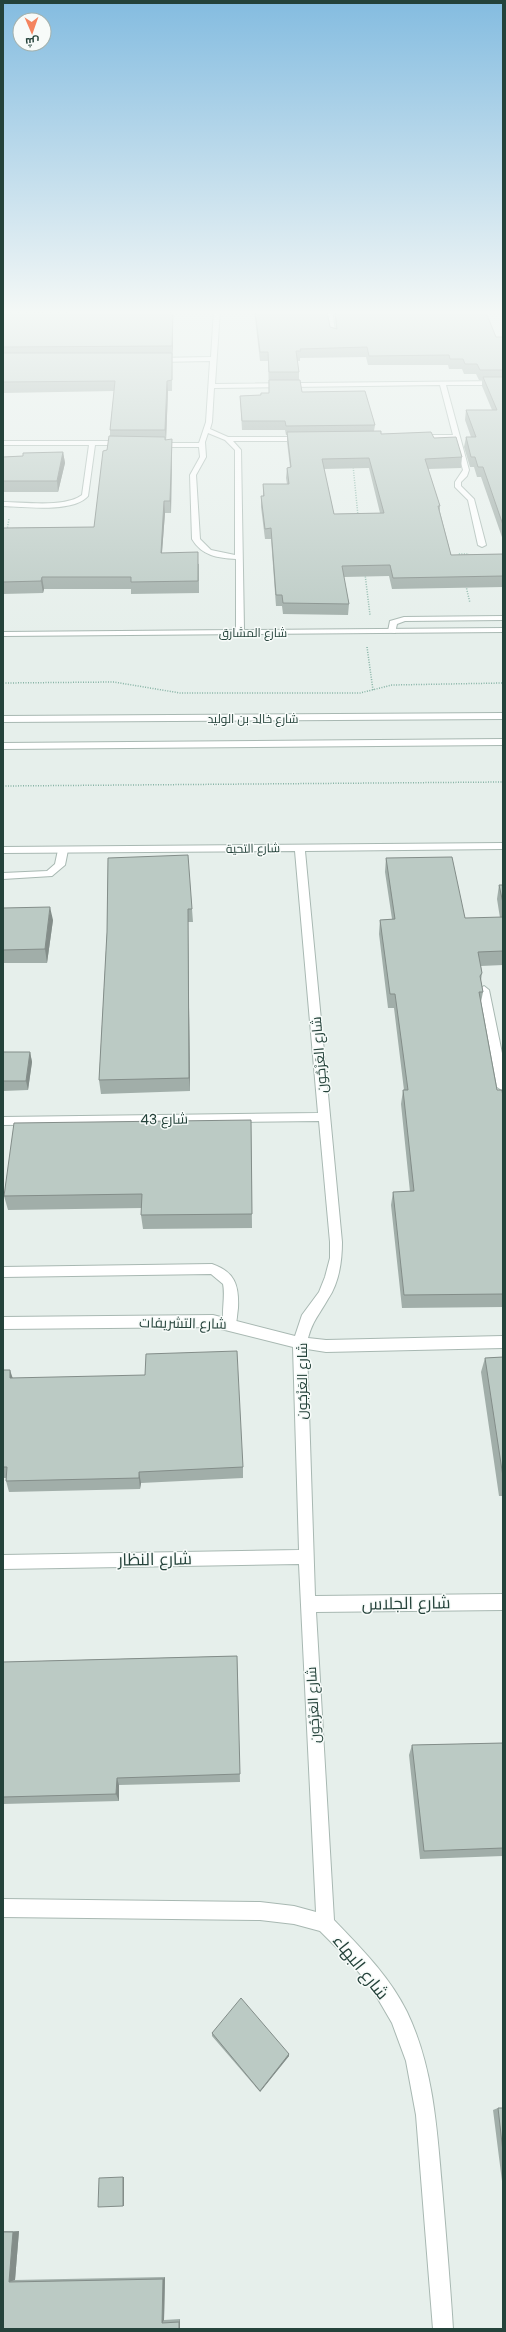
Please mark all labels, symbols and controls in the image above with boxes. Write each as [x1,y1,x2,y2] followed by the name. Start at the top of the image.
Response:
[12,12,52,52] north arrow
[25,34,40,50] text: ش
[219,624,287,641] street label: شارع المشارق
[207,710,299,727] street label: شارع خالِد بن الوليد
[226,839,280,857] street label: شارع التحية
[306,1016,332,1094] street label: شارع العَرْجُون
[140,1109,188,1129] street label: شارع 43
[139,1312,227,1334] street label: شارع التشريفات
[292,1343,312,1419] street label: شارع العَرْجُون
[117,1546,192,1572] street label: شارع النظار
[361,1590,451,1616] street label: شارع الجلاس
[301,1666,325,1744] street label: شارع العَرْجُون
[327,1929,395,2005] street label: شارع البهاء

